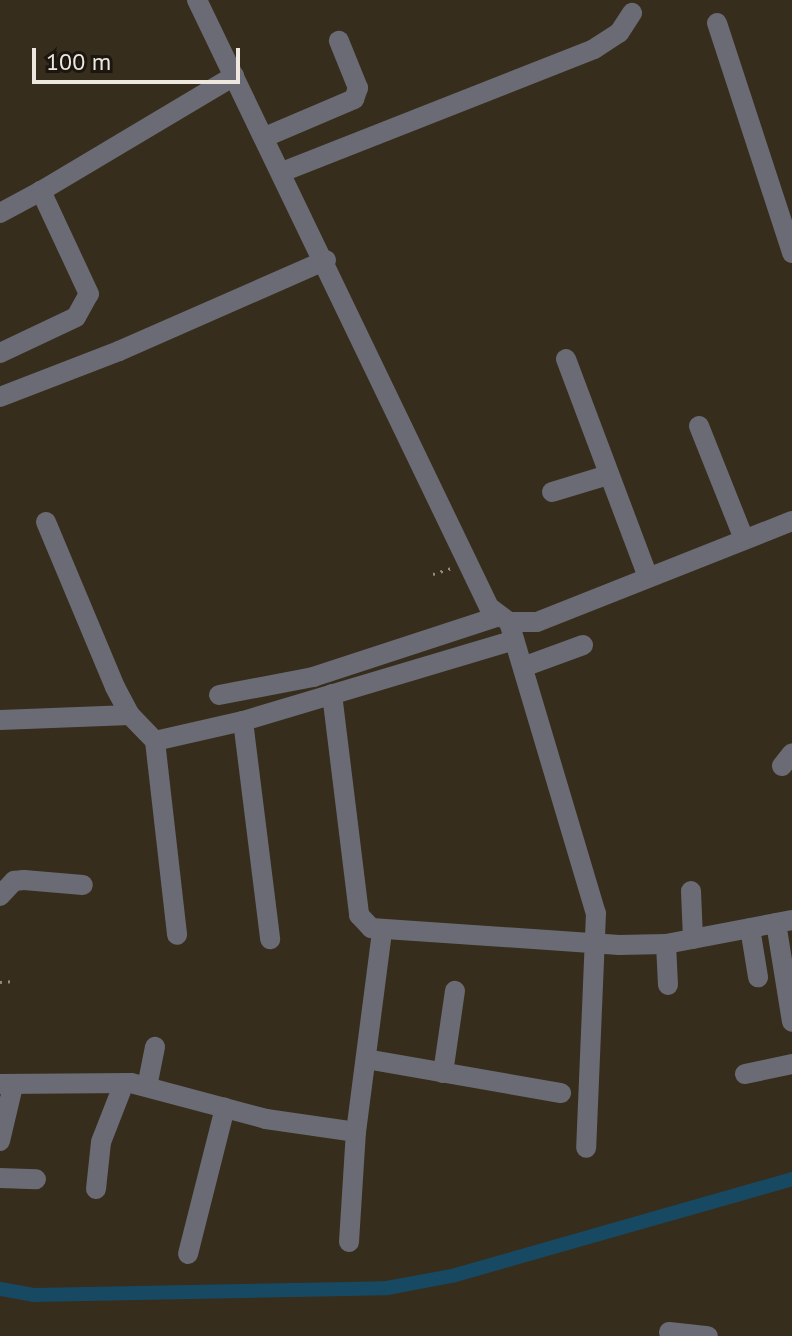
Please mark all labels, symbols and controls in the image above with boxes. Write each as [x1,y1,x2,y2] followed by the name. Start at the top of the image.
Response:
[36,32,244,82] scale bar
[46,46,111,77] text: 100 m

